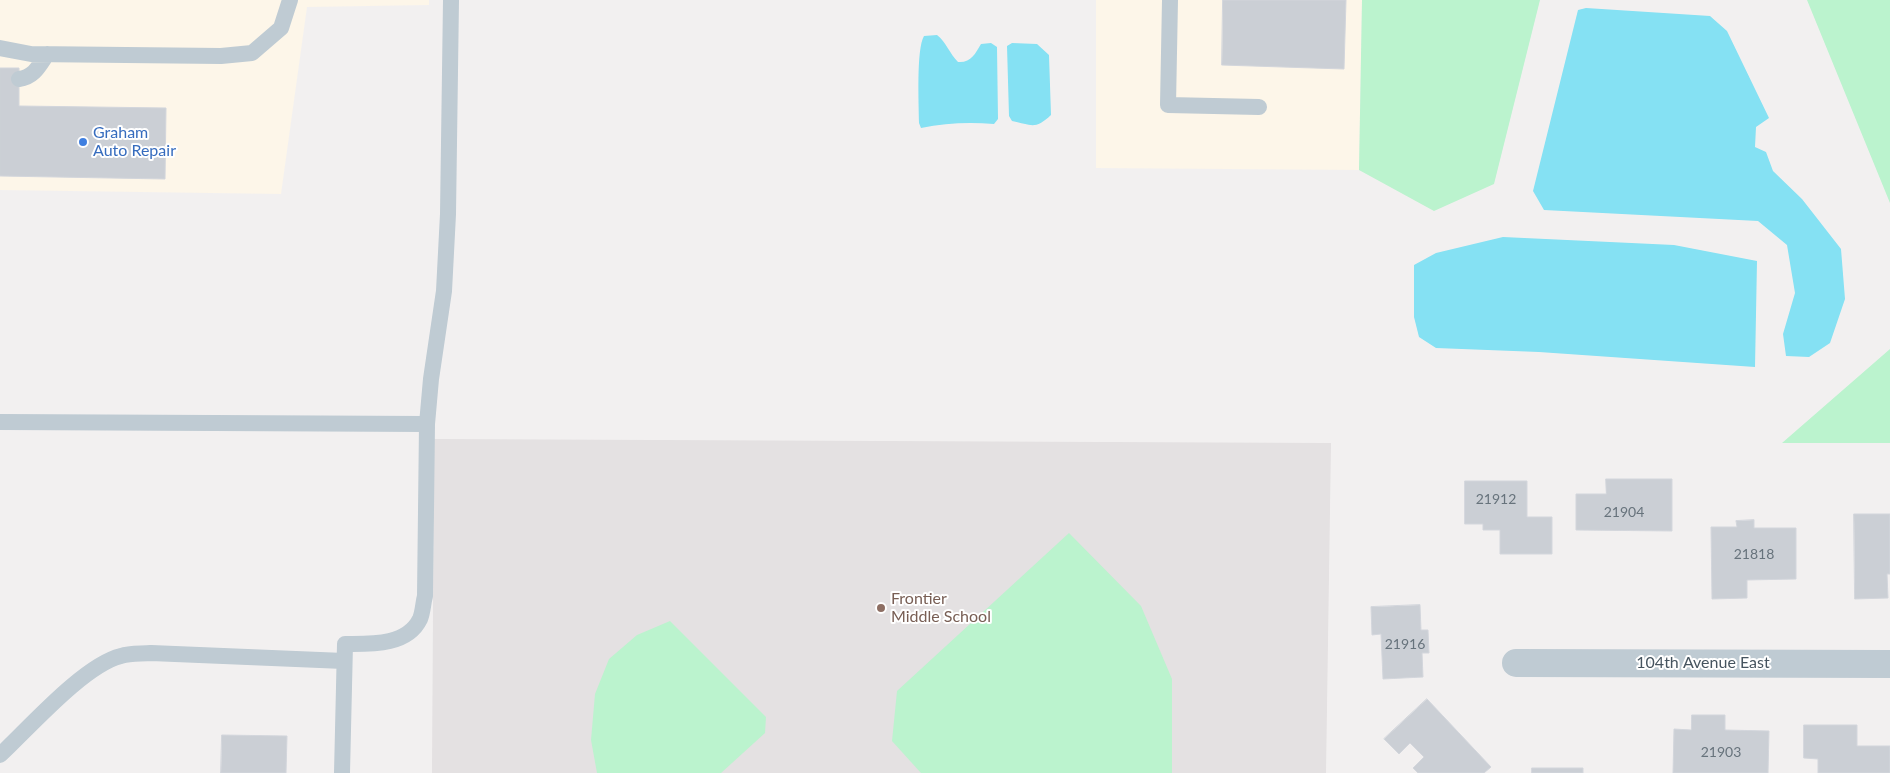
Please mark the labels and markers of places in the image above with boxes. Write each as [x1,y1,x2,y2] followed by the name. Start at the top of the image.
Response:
[93,123,176,161] place label: Graham Auto Repair
[77,136,89,148] marker: Graham Auto Repair
[891,589,991,627] place label: Frontier Middle School
[875,602,887,614] marker: Frontier Middle School

